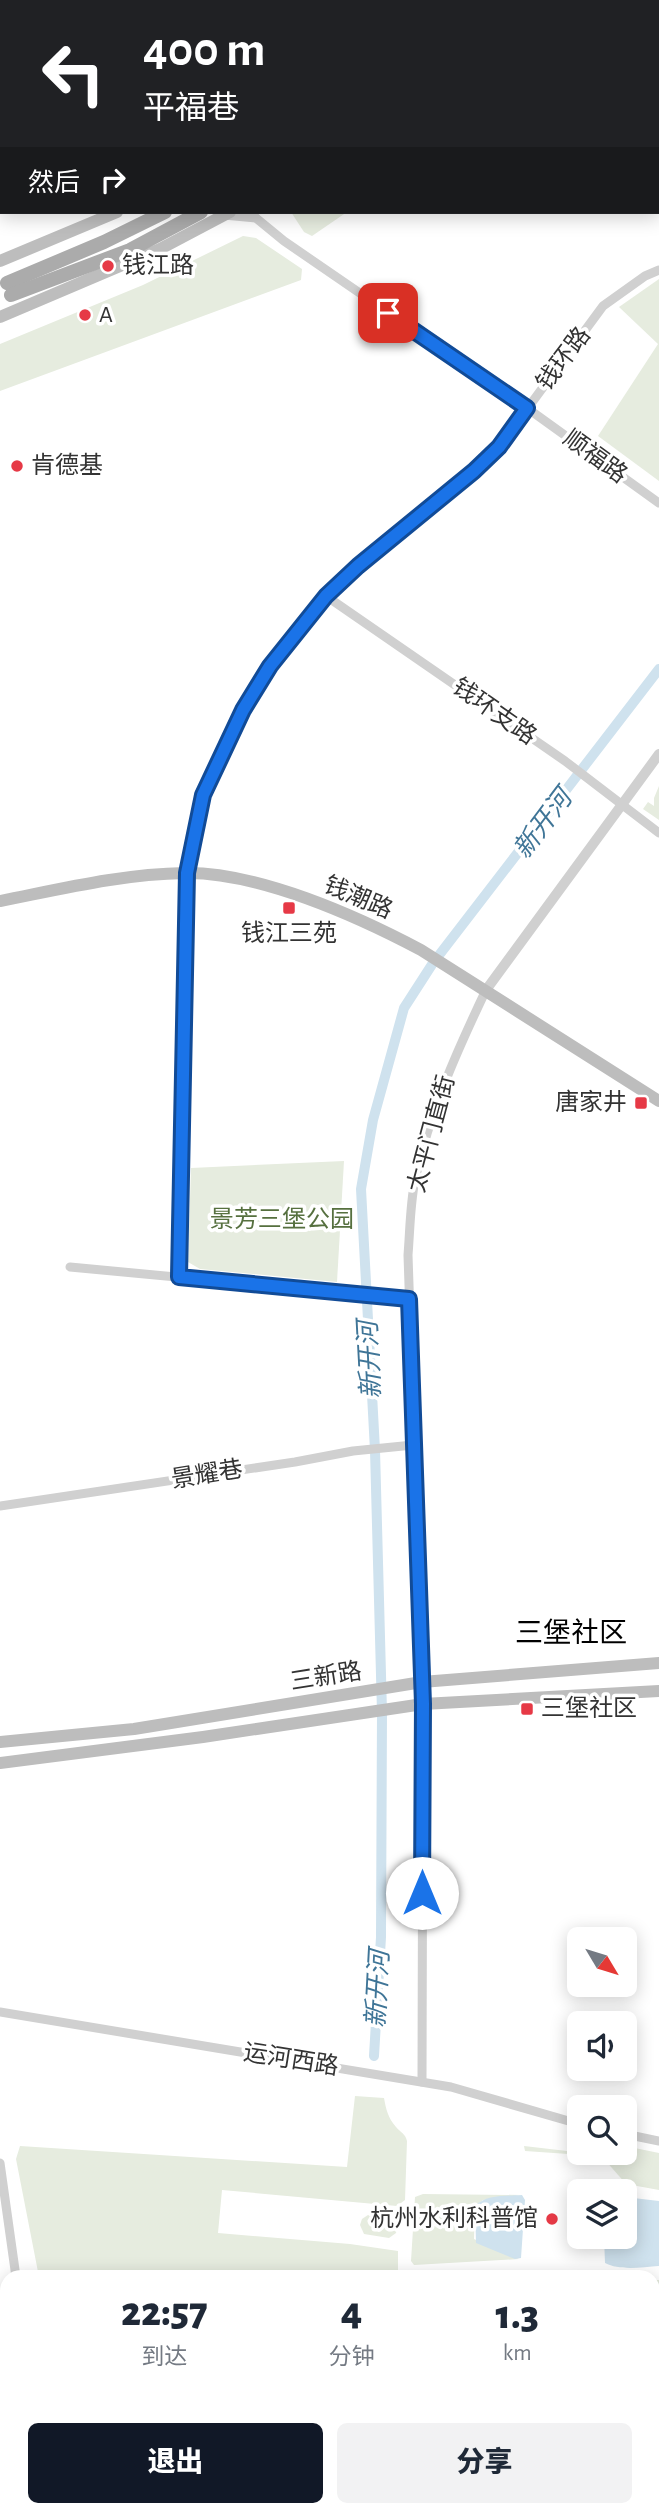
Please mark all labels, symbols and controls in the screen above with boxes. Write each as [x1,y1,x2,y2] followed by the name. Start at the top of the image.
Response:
[143,26,266,75] text: 400 m
[28,28,119,119] icon: left
[143,92,239,124] text: 平福巷
[94,161,132,199] icon: right
[28,170,80,196] text: 然后
[122,252,194,278] place label: 钱江路
[100,258,116,274] marker: 钱江路
[358,283,418,343] pin
[369,294,407,332] icon: arrive
[99,303,113,327] place label: A
[77,307,93,323] marker: A
[531,322,595,395] street label: 钱环路
[559,425,632,488] street label: 顺福路
[31,452,103,478] place label: 肯德基
[9,458,25,474] marker: 肯德基
[448,673,541,749] street label: 钱环支路
[508,780,580,863] water label: 新开河
[320,871,397,923] street label: 钱潮路
[281,900,297,916] marker: 钱江三苑
[241,920,337,946] place label: 钱江三苑
[403,1072,459,1195] street label: 太平门直街
[555,1089,627,1115] place label: 唐家井
[633,1095,649,1111] marker: 唐家井
[210,1206,354,1232] park label: 景芳三堡公园
[354,1315,385,1400] water label: 新开河
[169,1456,244,1492] street label: 景耀巷
[515,1618,627,1648] district label: 三堡社区
[288,1658,363,1694] street label: 三新路
[541,1695,637,1721] place label: 三堡社区
[519,1701,535,1717] marker: 三堡社区
[385,1856,459,1930] position arrow
[567,1927,637,1997] north arrow
[567,1927,637,2249] map controls
[362,1944,393,2029] water label: 新开河
[567,2011,637,2081] button: sound
[242,2039,341,2079] street label: 运河西路
[567,2095,637,2165] button: search
[567,2179,637,2249] button: layers
[370,2205,538,2231] place label: 杭州水利科普馆
[544,2211,560,2227] marker: 杭州水利科普馆
[121,2291,208,2333] text: 22:57
[341,2291,362,2333] text: 4
[496,2294,539,2336] text: 1.3
[503,2342,532,2365] text: km
[141,2346,187,2369] text: 到达
[329,2346,375,2369] text: 分钟
[28,2423,323,2503] button: 退出
[337,2423,632,2503] button: 分享

